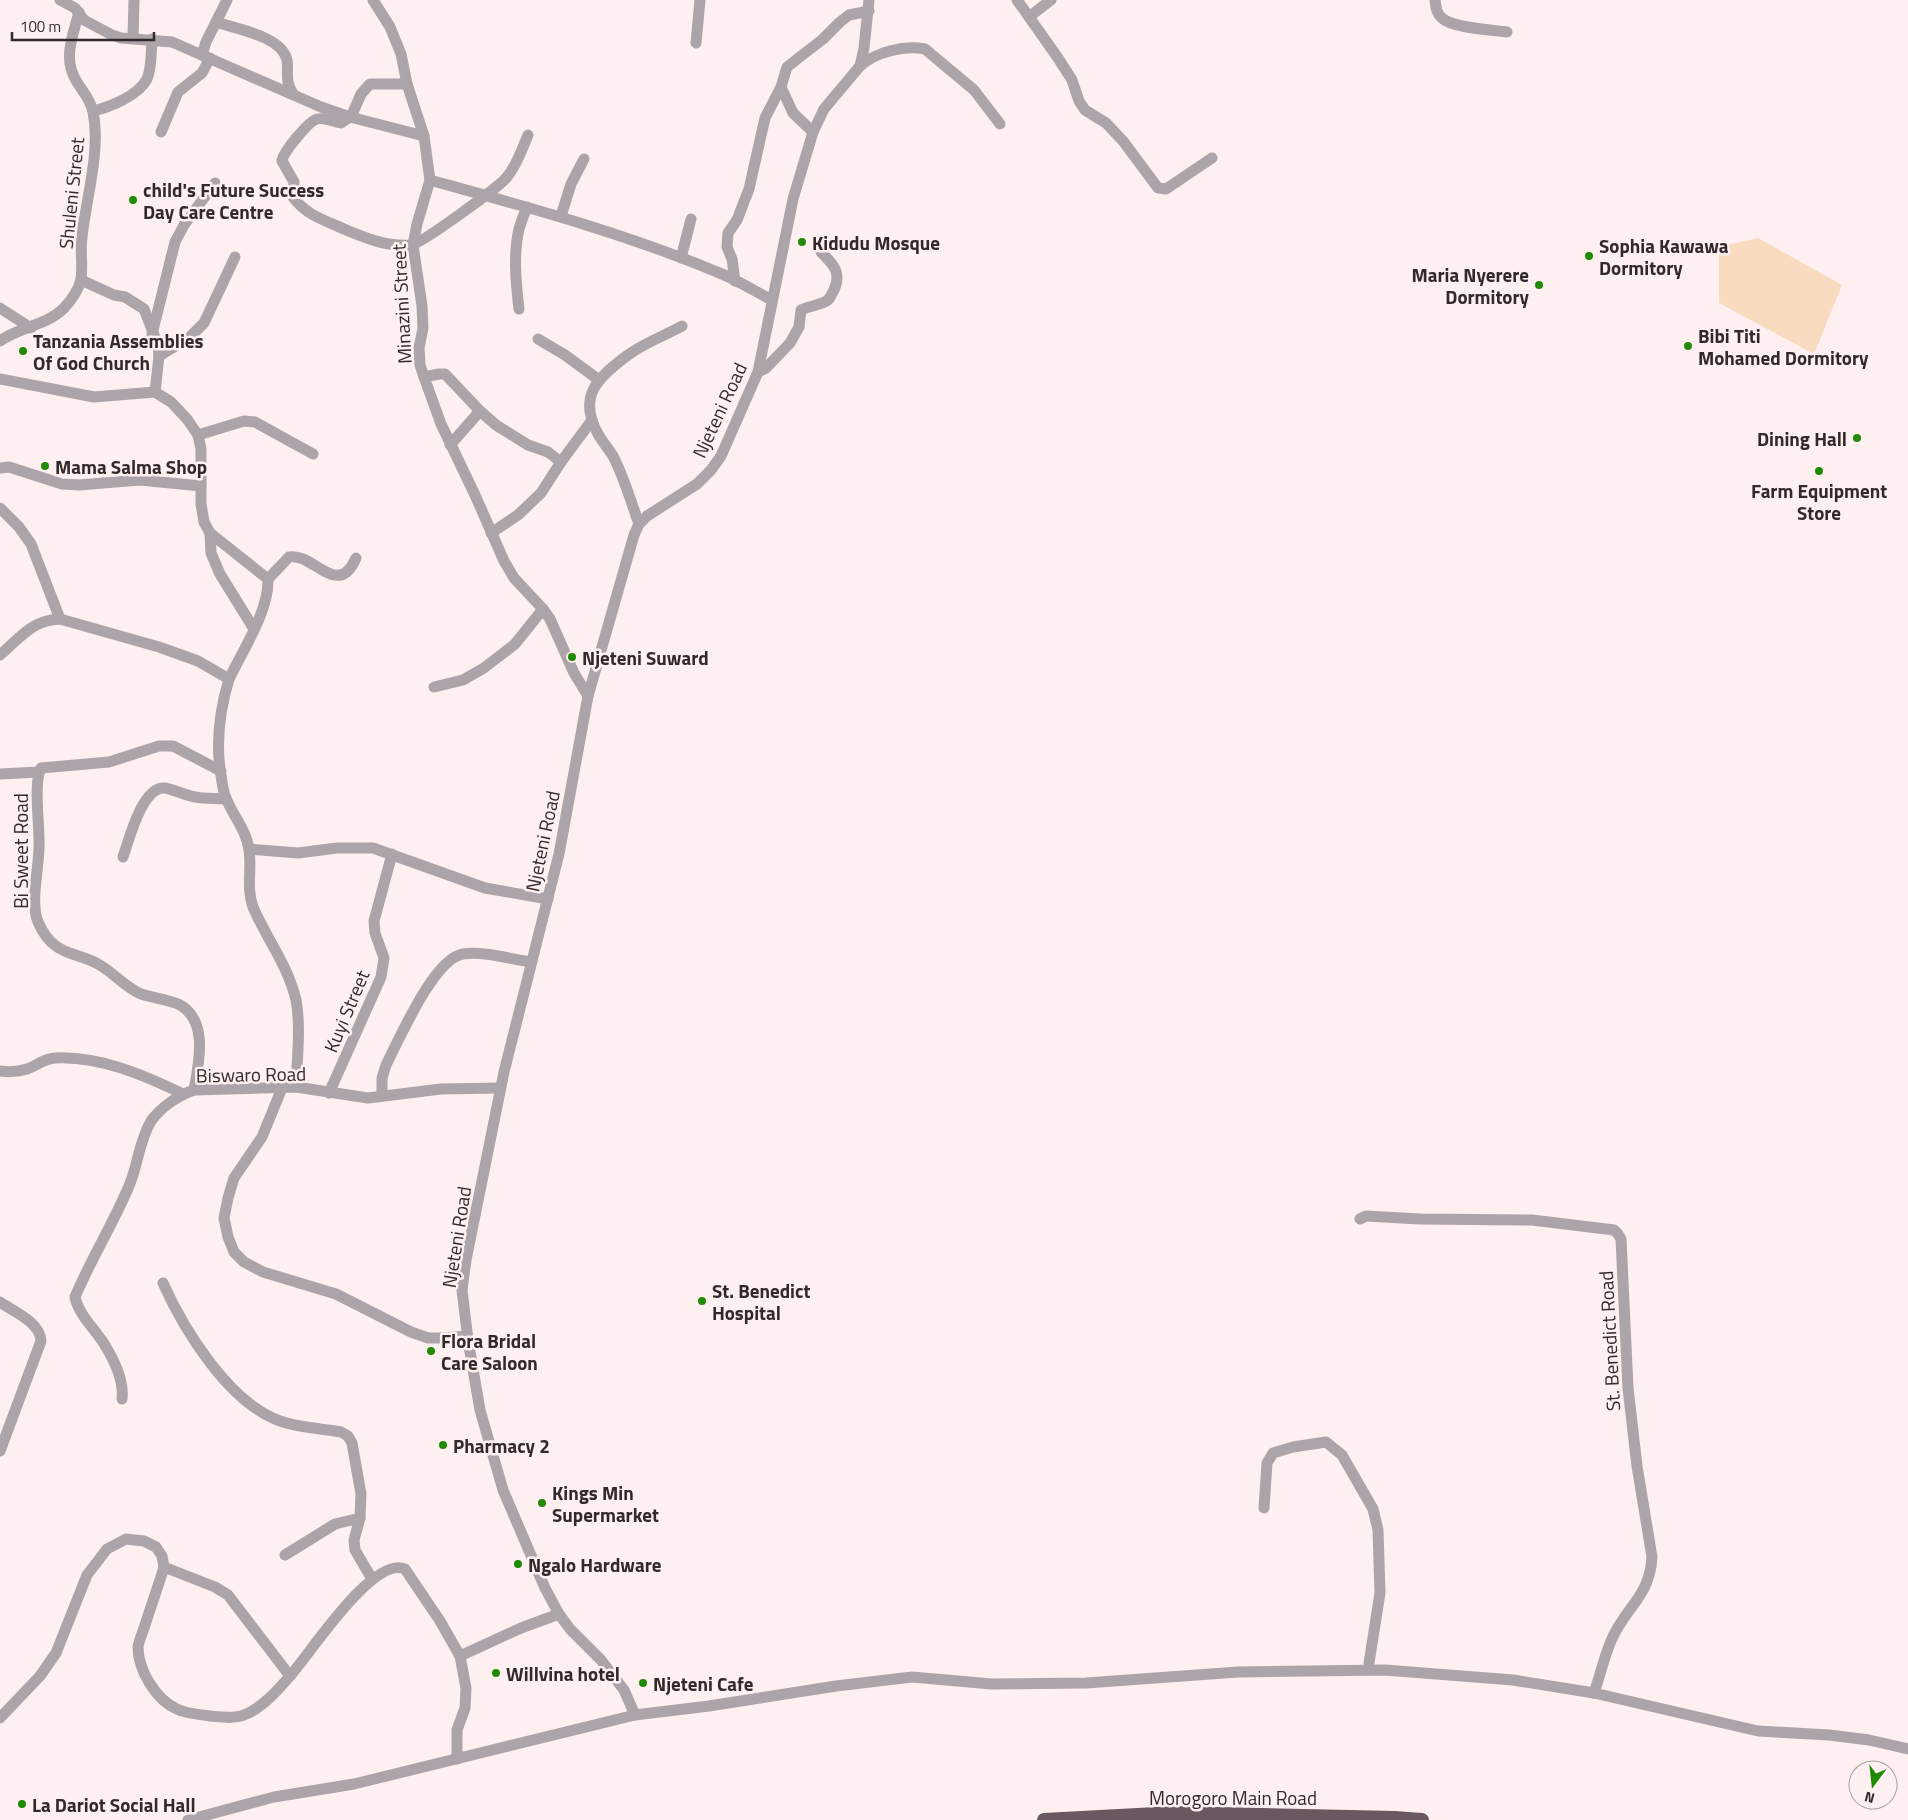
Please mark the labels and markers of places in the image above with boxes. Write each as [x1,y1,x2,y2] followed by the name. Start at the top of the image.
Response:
[143,175,324,226] place label: child's Future Success Day Care Centre
[127,194,139,206] marker: child's Future Success Day Care Centre
[812,228,940,257] place label: Kidudu Mosque
[1599,231,1729,282] place label: Sophia Kawawa Dormitory
[796,236,808,248] marker: Kidudu Mosque
[1583,250,1595,262] marker: Sophia Kawawa Dormitory
[1411,260,1529,311] place label: Maria Nyerere Dormitory
[1533,279,1545,291] marker: Maria Nyerere Dormitory
[1698,321,1869,372] place label: Bibi Titi Mohamed Dormitory
[33,326,204,377] place label: Tanzania Assemblies Of God Church
[1682,340,1694,352] marker: Bibi Titi Mohamed Dormitory
[17,345,29,357] marker: Tanzania Assemblies Of God Church
[1757,424,1847,453] place label: Dining Hall
[1851,432,1863,444] marker: Dining Hall
[55,452,207,481] place label: Mama Salma Shop
[39,460,51,472] marker: Mama Salma Shop
[1813,465,1825,477] marker: Farm Equipment Store
[1751,476,1887,527] place label: Farm Equipment Store
[582,643,709,672] place label: Njeteni Suward
[566,651,578,663] marker: Njeteni Suward
[712,1276,810,1327] place label: St. Benedict Hospital
[696,1295,708,1307] marker: St. Benedict Hospital
[441,1326,538,1377] place label: Flora Bridal Care Saloon
[425,1345,437,1357] marker: Flora Bridal Care Saloon
[453,1431,550,1460] place label: Pharmacy 2
[437,1439,449,1451] marker: Pharmacy 2
[552,1478,659,1529] place label: Kings Min Supermarket
[536,1497,548,1509] marker: Kings Min Supermarket
[528,1550,662,1579] place label: Ngalo Hardware
[512,1558,524,1570] marker: Ngalo Hardware
[506,1659,620,1688] place label: Willvina hotel
[490,1667,502,1679] marker: Willvina hotel
[653,1669,754,1698] place label: Njeteni Cafe
[637,1677,649,1689] marker: Njeteni Cafe
[32,1790,196,1819] place label: La Dariot Social Hall
[16,1798,28,1810] marker: La Dariot Social Hall

